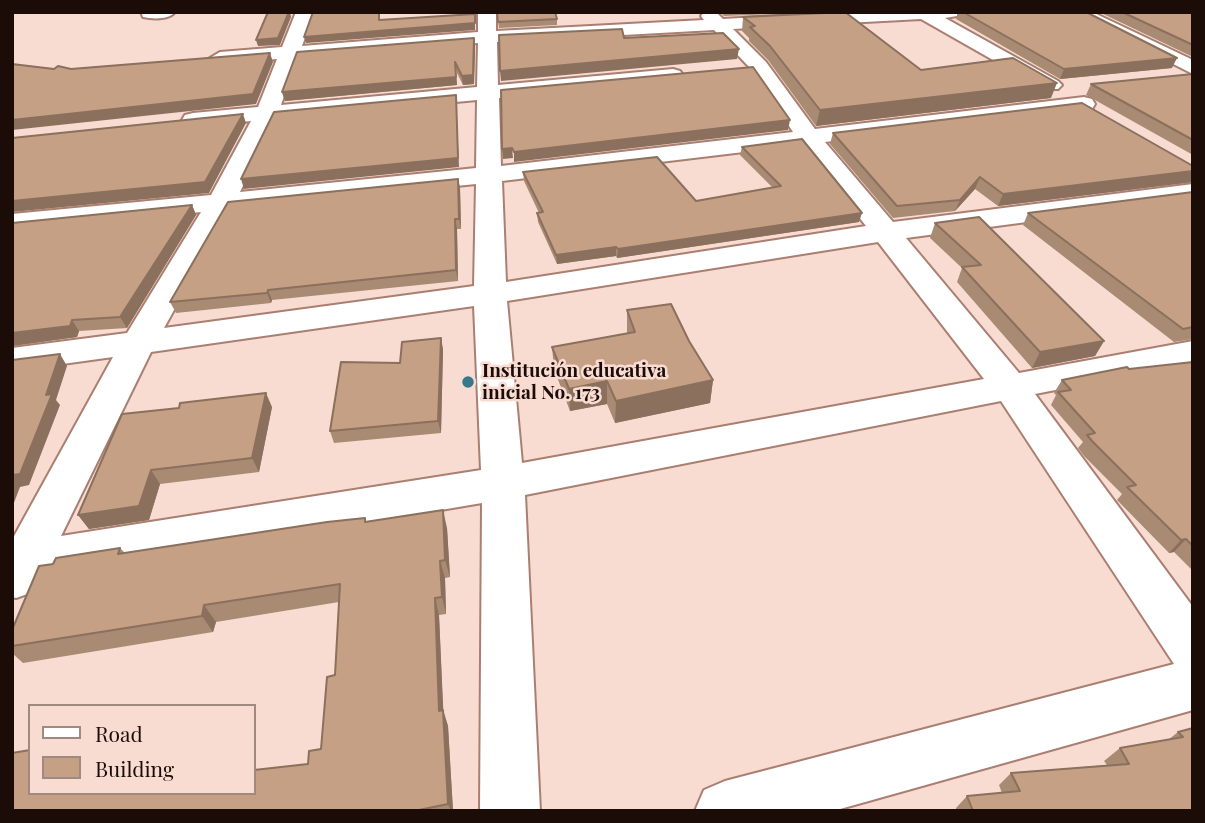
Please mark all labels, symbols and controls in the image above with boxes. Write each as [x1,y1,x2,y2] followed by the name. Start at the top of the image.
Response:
[482,360,666,404] place label: Institución educativa inicial No. 173
[460,374,476,390] marker: Institución educativa inicial No. 173
[28,704,256,795] legend
[95,719,143,747] text: Road
[95,754,174,782] text: Building

